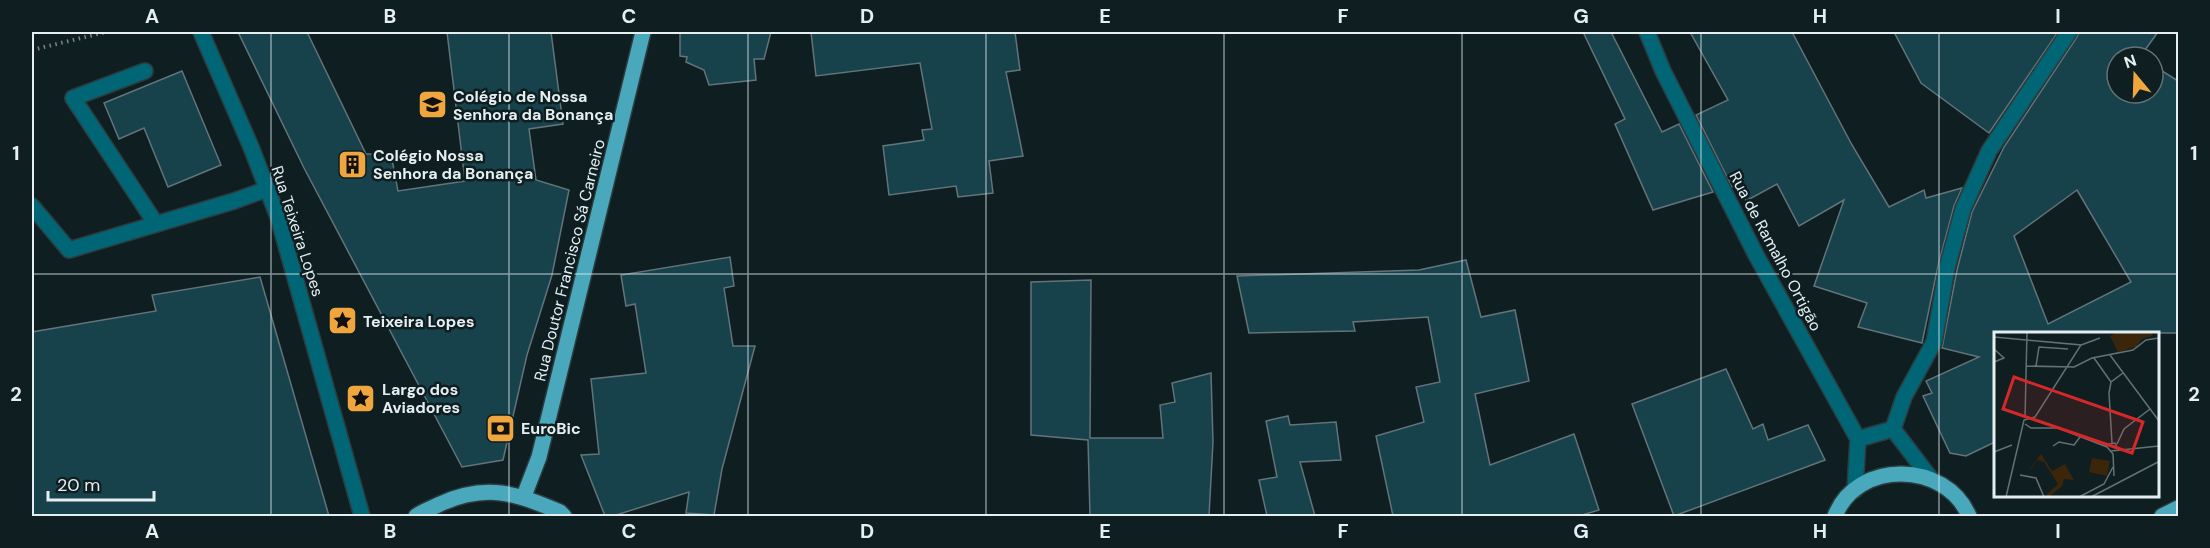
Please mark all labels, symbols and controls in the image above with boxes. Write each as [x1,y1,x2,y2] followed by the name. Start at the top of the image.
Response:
[145,3,159,29] text: A
[384,3,396,29] text: B
[622,3,636,29] text: C
[860,3,874,29] text: D
[1099,3,1111,29] text: E
[1337,3,1349,29] text: F
[1573,3,1589,29] text: G
[1813,3,1827,29] text: H
[2055,3,2061,29] text: I
[2105,45,2165,105] north arrow
[2121,49,2139,73] text: N
[453,86,613,125] place label: Colégio de Nossa Senhora da Bonança
[416,89,448,121] school or university icon: Colégio de Nossa Senhora da Bonança
[529,137,610,383] street label: Rua Doutor Francisco Sá Carneiro
[12,140,20,166] text: 1
[2190,140,2198,166] text: 1
[373,145,533,184] place label: Colégio Nossa Senhora da Bonança
[336,148,368,180] building icon: Colégio Nossa Senhora da Bonança
[266,163,329,299] street label: Rua Teixeira Lopes
[1725,168,1827,335] street label: Rua de Ramalho Ortigão
[326,305,358,337] place icon: Teixeira Lopes
[363,311,475,332] place label: Teixeira Lopes
[1994,332,2159,497] inset map
[382,379,460,418] place label: Largo dos Aviadores
[10,381,22,407] text: 2
[2188,381,2200,407] text: 2
[345,382,377,414] place icon: Largo dos Aviadores
[484,412,516,444] bank icon: EuroBic
[521,418,581,439] place label: EuroBic
[48,464,154,502] scale bar
[57,473,100,497] text: 20 m
[145,518,159,544] text: A
[384,518,396,544] text: B
[622,518,636,544] text: C
[860,518,874,544] text: D
[1099,518,1111,544] text: E
[1337,518,1349,544] text: F
[1573,518,1589,544] text: G
[1813,518,1827,544] text: H
[2055,518,2061,544] text: I

